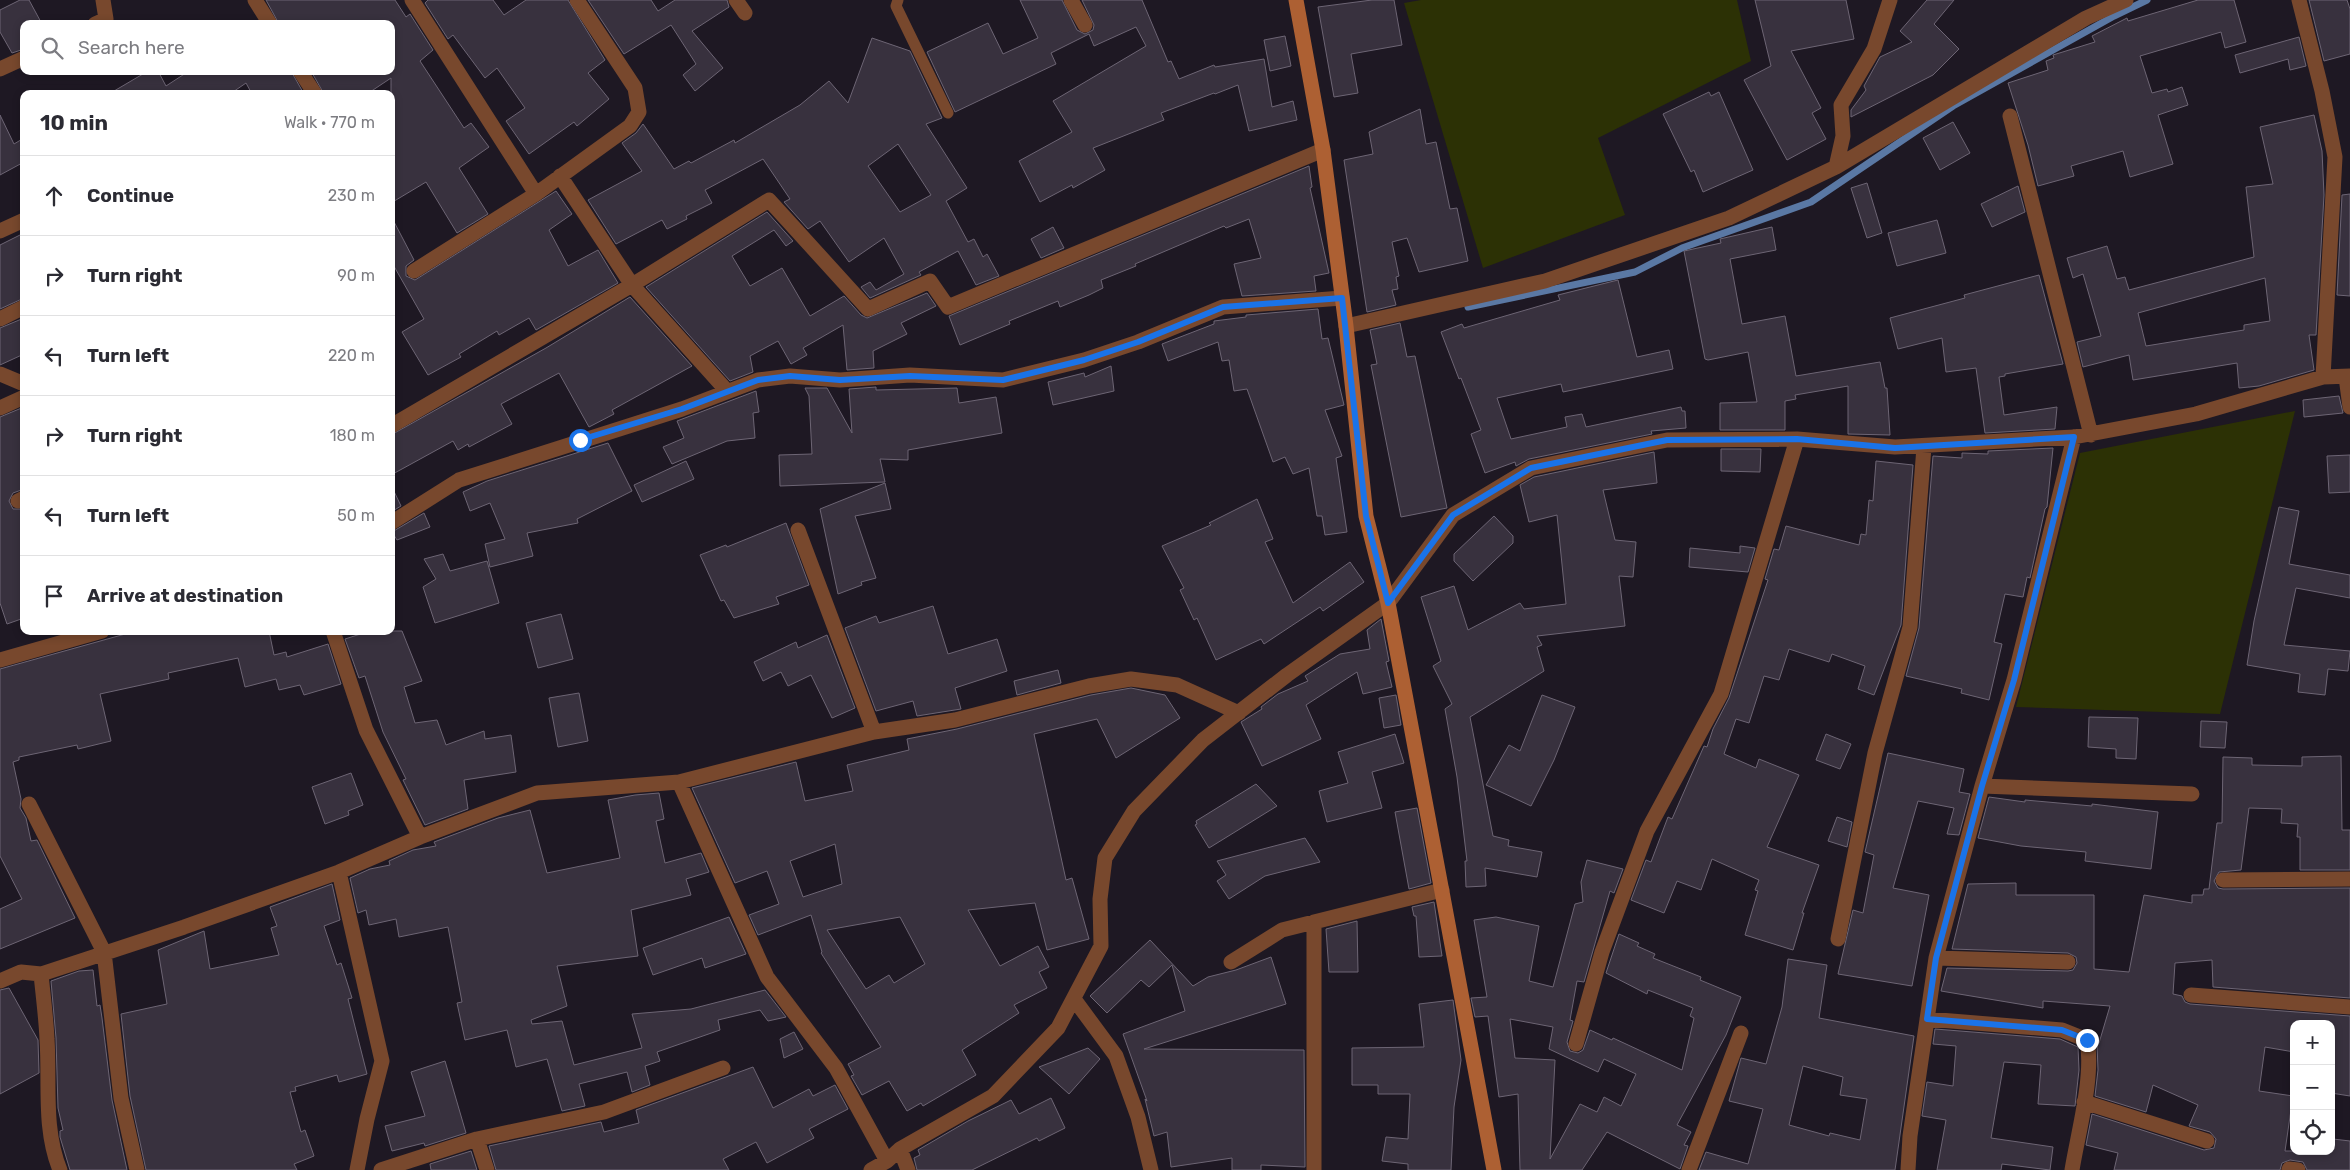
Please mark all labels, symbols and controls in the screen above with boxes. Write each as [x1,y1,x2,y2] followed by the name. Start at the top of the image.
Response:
[20,20,395,75] search box
[38,34,66,62] icon: search
[78,36,185,59] text: Search here
[40,110,108,135] text: 10 min
[284,113,375,132] text: Walk · 770 m
[40,182,68,210] icon: ahead
[87,184,174,207] text: Continue
[328,186,375,205] text: 230 m
[40,262,68,290] icon: right
[87,264,182,287] text: Turn right
[337,266,375,285] text: 90 m
[40,342,68,370] icon: left
[87,344,169,367] text: Turn left
[328,346,375,365] text: 220 m
[40,422,68,450] icon: right
[87,424,182,447] text: Turn right
[330,426,375,445] text: 180 m
[569,429,592,452] route start
[40,502,68,530] icon: left
[87,504,169,527] text: Turn left
[337,506,375,525] text: 50 m
[40,582,68,610] icon: arrive
[87,584,283,607] text: Arrive at destination
[2290,1020,2335,1155] map controls
[2290,1020,2335,1065] button: +
[2076,1029,2099,1052] route end
[2290,1065,2335,1110] button: −
[2290,1110,2335,1155] button: locate

